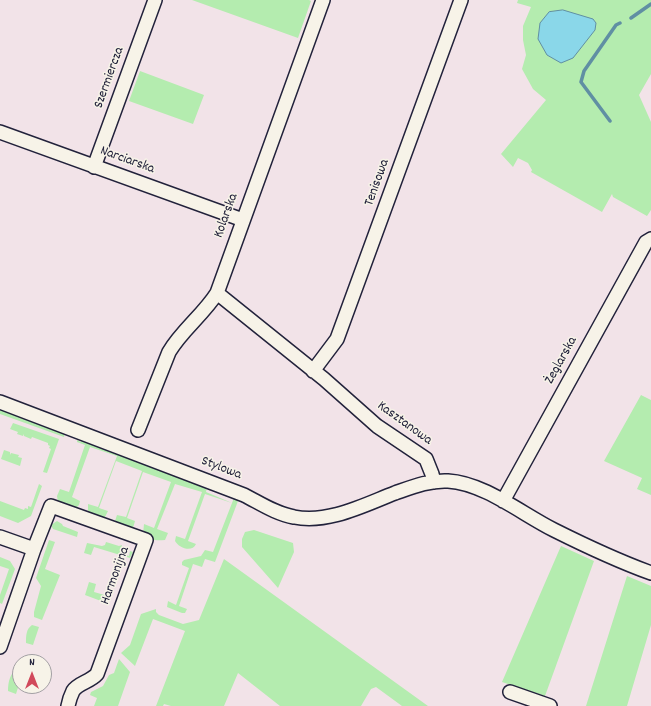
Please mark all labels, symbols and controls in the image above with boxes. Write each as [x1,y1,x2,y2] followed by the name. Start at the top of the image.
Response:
[91,45,129,111] street label: Szermiercza
[97,143,157,179] street label: Narciarska
[362,157,394,209] street label: Tenisowa
[211,192,243,240] street label: Kolarska
[542,334,582,388] street label: Żeglarska
[373,398,435,450] street label: Kasztanowa
[198,454,244,484] street label: Stylowa
[98,545,134,607] street label: Harmonijna
[12,654,52,694] north arrow
[29,655,35,671] text: N

